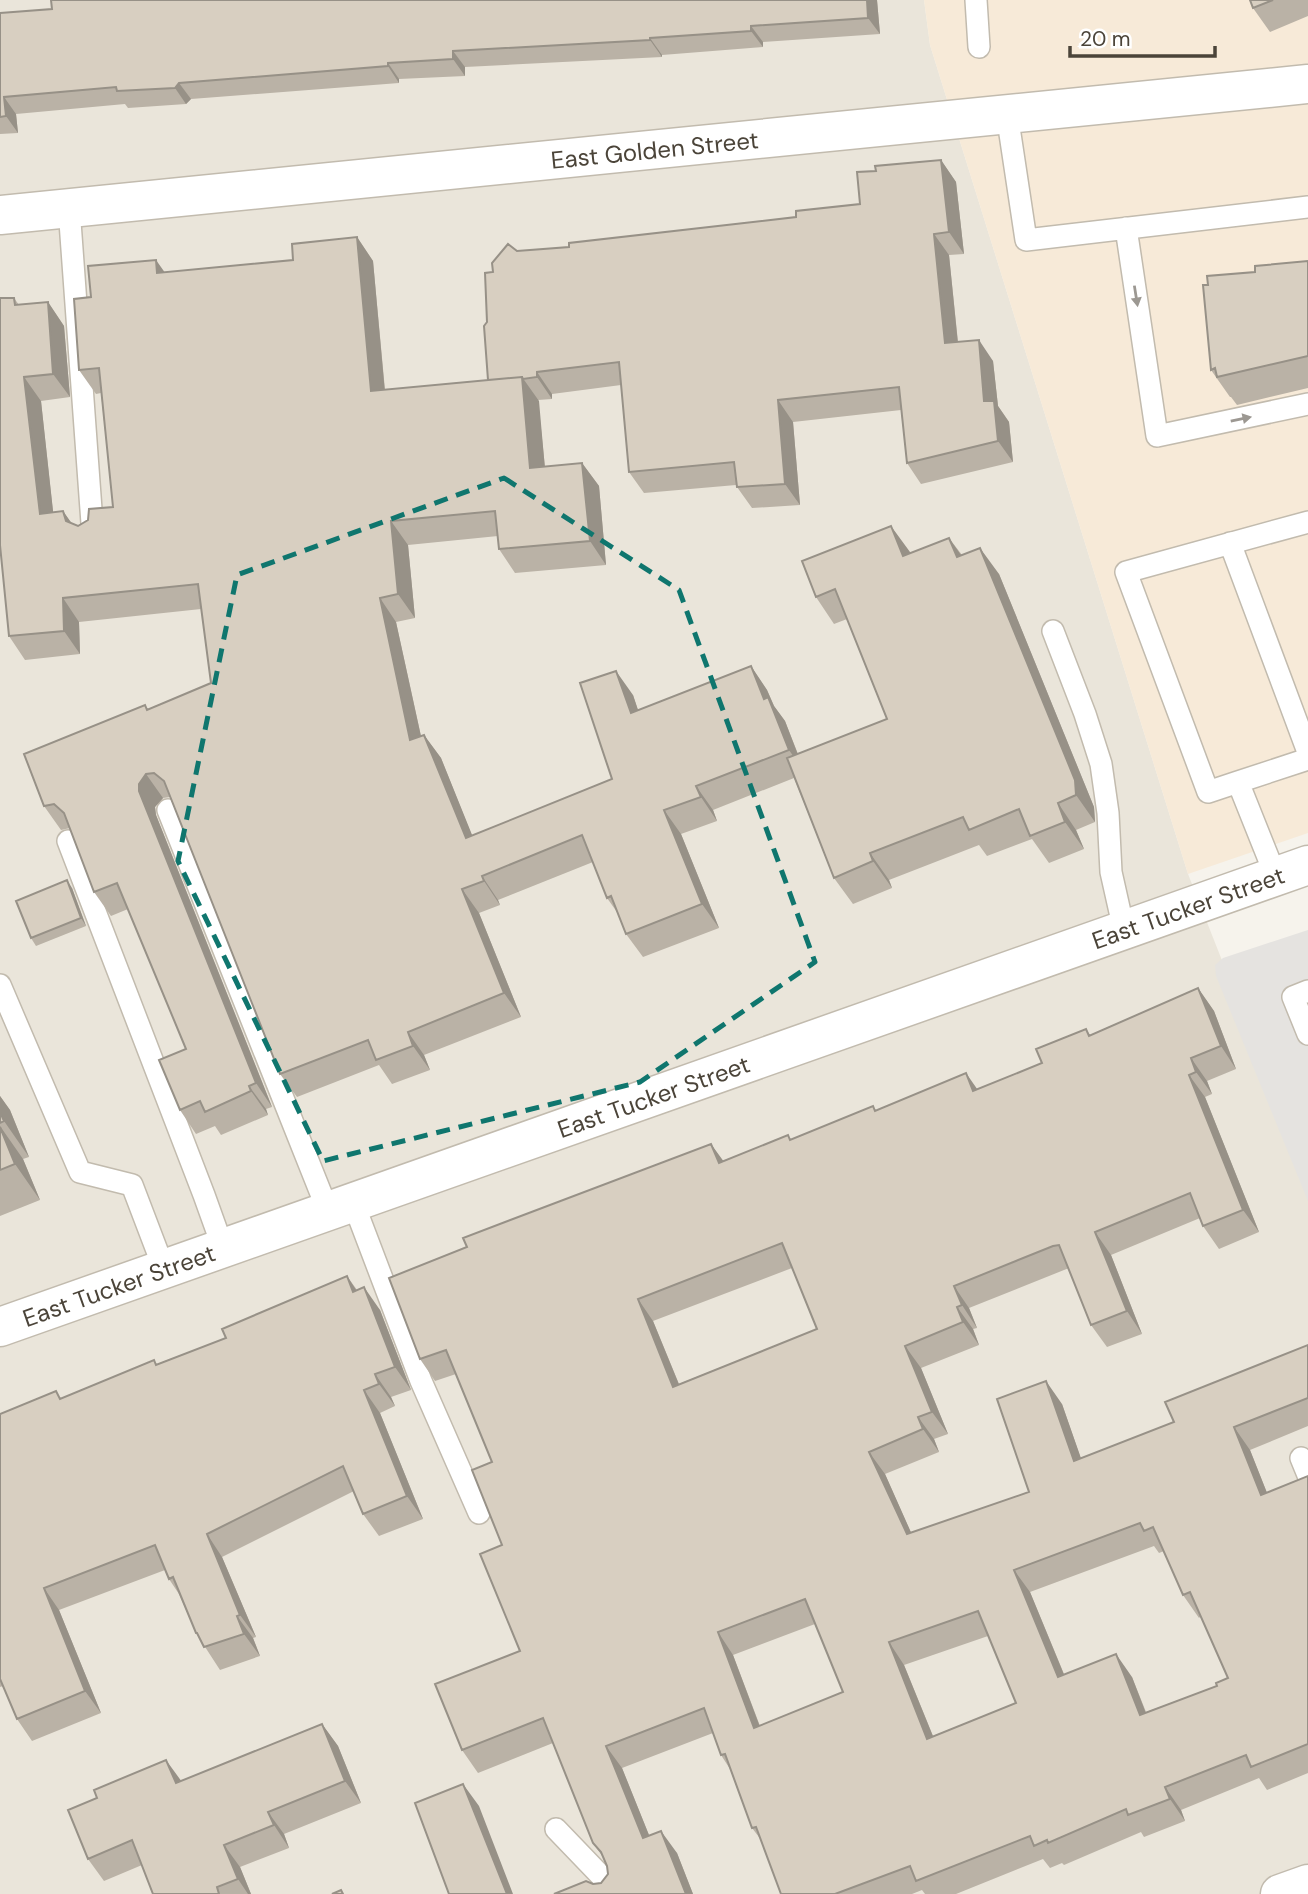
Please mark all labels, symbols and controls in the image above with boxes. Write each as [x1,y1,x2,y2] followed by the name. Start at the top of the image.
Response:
[1070,14,1215,58] scale bar
[1080,25,1131,53] text: 20 m
[549,124,760,175] street label: East Golden Street
[1131,285,1142,307] one-way arrow
[1230,413,1252,424] one-way arrow
[1088,859,1288,956] street label: East Tucker Street
[553,1048,754,1144] street label: East Tucker Street
[18,1237,219,1333] street label: East Tucker Street

